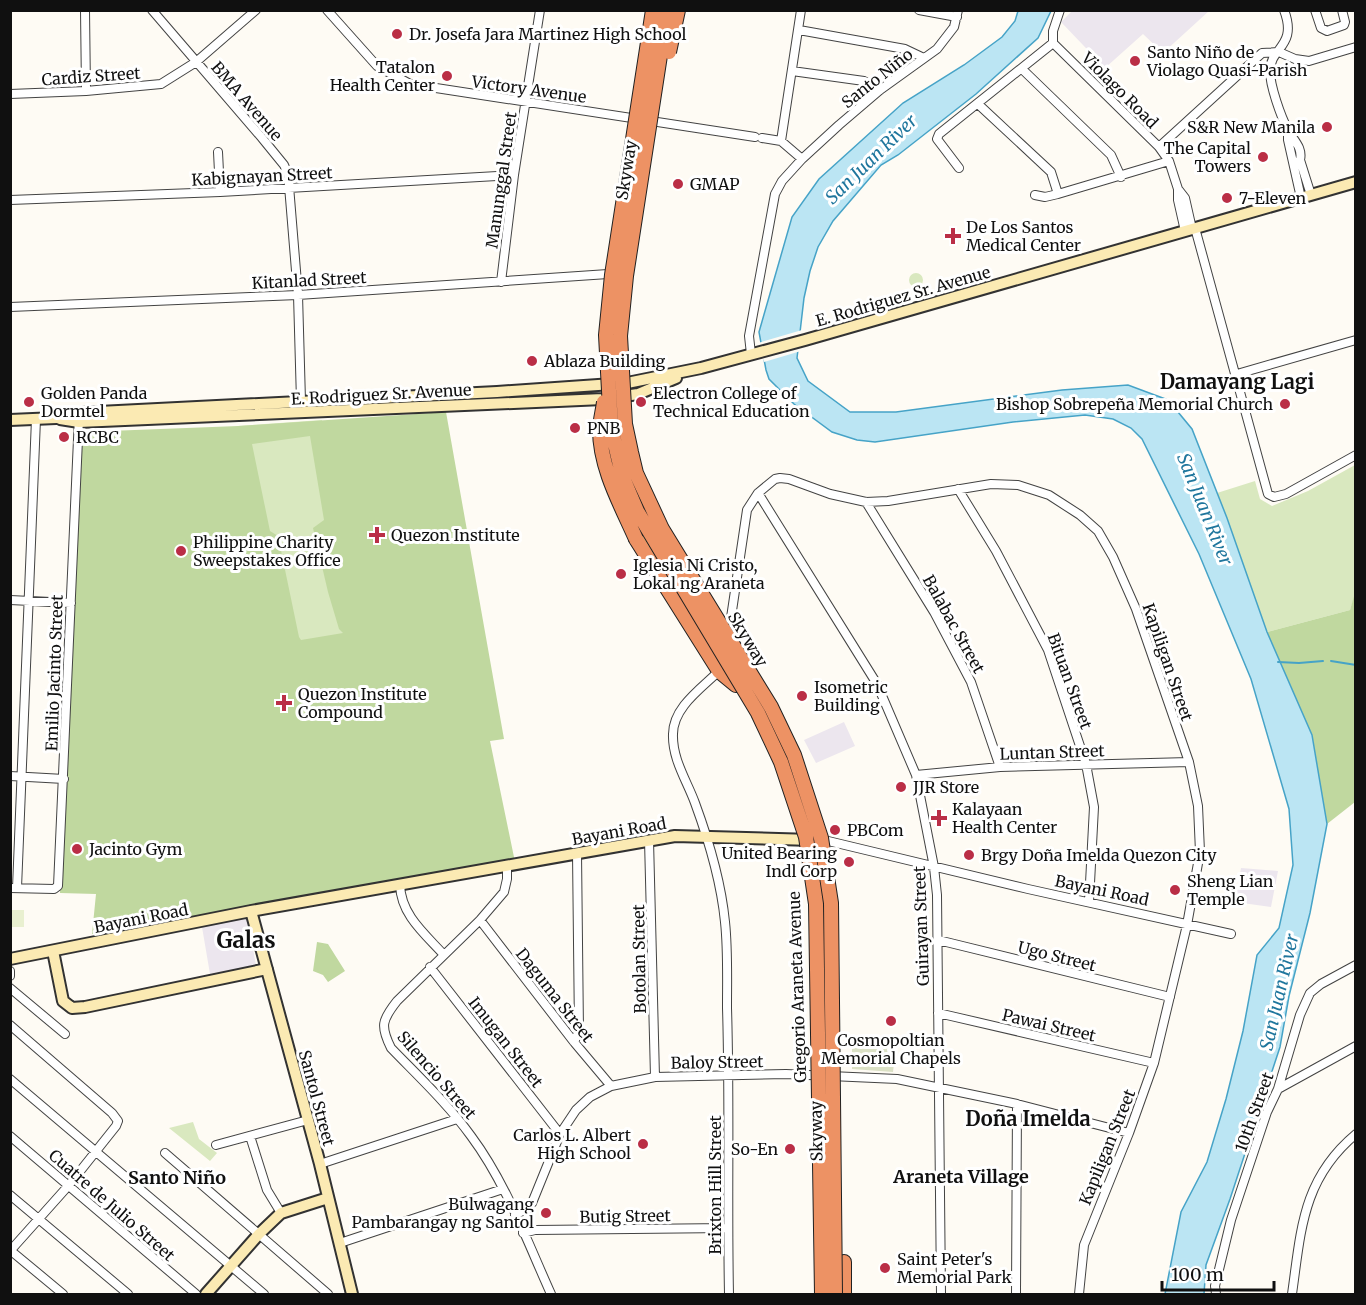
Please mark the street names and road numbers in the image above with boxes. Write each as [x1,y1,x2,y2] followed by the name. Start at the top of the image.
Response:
[837,44,917,112] street label: Santo Niño
[1077,47,1163,133] street label: Violago Road
[207,57,287,145] street label: BMA Avenue
[41,63,142,89] street label: Cardiz Street
[469,71,588,107] street label: Victory Avenue
[482,110,521,250] street label: Manunggal Street
[611,138,641,201] street label: Skyway
[191,162,334,190] street label: Kabignayan Street
[813,261,993,331] street label: E. Rodriguez Sr. Avenue
[251,267,368,293] street label: Kitanlad Street
[290,379,472,409] street label: E. Rodriguez Sr. Avenue
[919,571,990,677] street label: Balabac Street
[41,594,67,752] street label: Emilio Jacinto Street
[1138,601,1198,724] street label: Kapiligan Street
[724,608,773,671] street label: Skyway
[1043,630,1097,732] street label: Bituan Street
[999,740,1106,764] street label: Luntan Street
[570,813,668,849] street label: Bayani Road
[909,865,933,986] street label: Guirayan Street
[1053,870,1151,910] street label: Bayani Road
[784,891,810,1083] street label: Gregorio Araneta Avenue
[92,899,190,937] street label: Bayani Road
[628,903,650,1014] street label: Botolan Street
[1016,937,1099,976] street label: Ugo Street
[512,944,599,1047] street label: Daguma Street
[464,993,548,1092] street label: Imugan Street
[1000,1005,1098,1046] street label: Pawai Street
[393,1027,481,1124] street label: Silencio Street
[295,1048,340,1149] street label: Santol Street
[670,1051,764,1073] street label: Baloy Street
[1230,1069,1278,1154] street label: 10th Street
[1075,1085,1140,1208] street label: Kapiligan Street
[805,1100,827,1161] street label: Skyway
[705,1114,725,1255] street label: Brixton Hill Street
[45,1145,180,1266] street label: Cuatre de Julio Street
[579,1205,671,1227] street label: Butig Street

